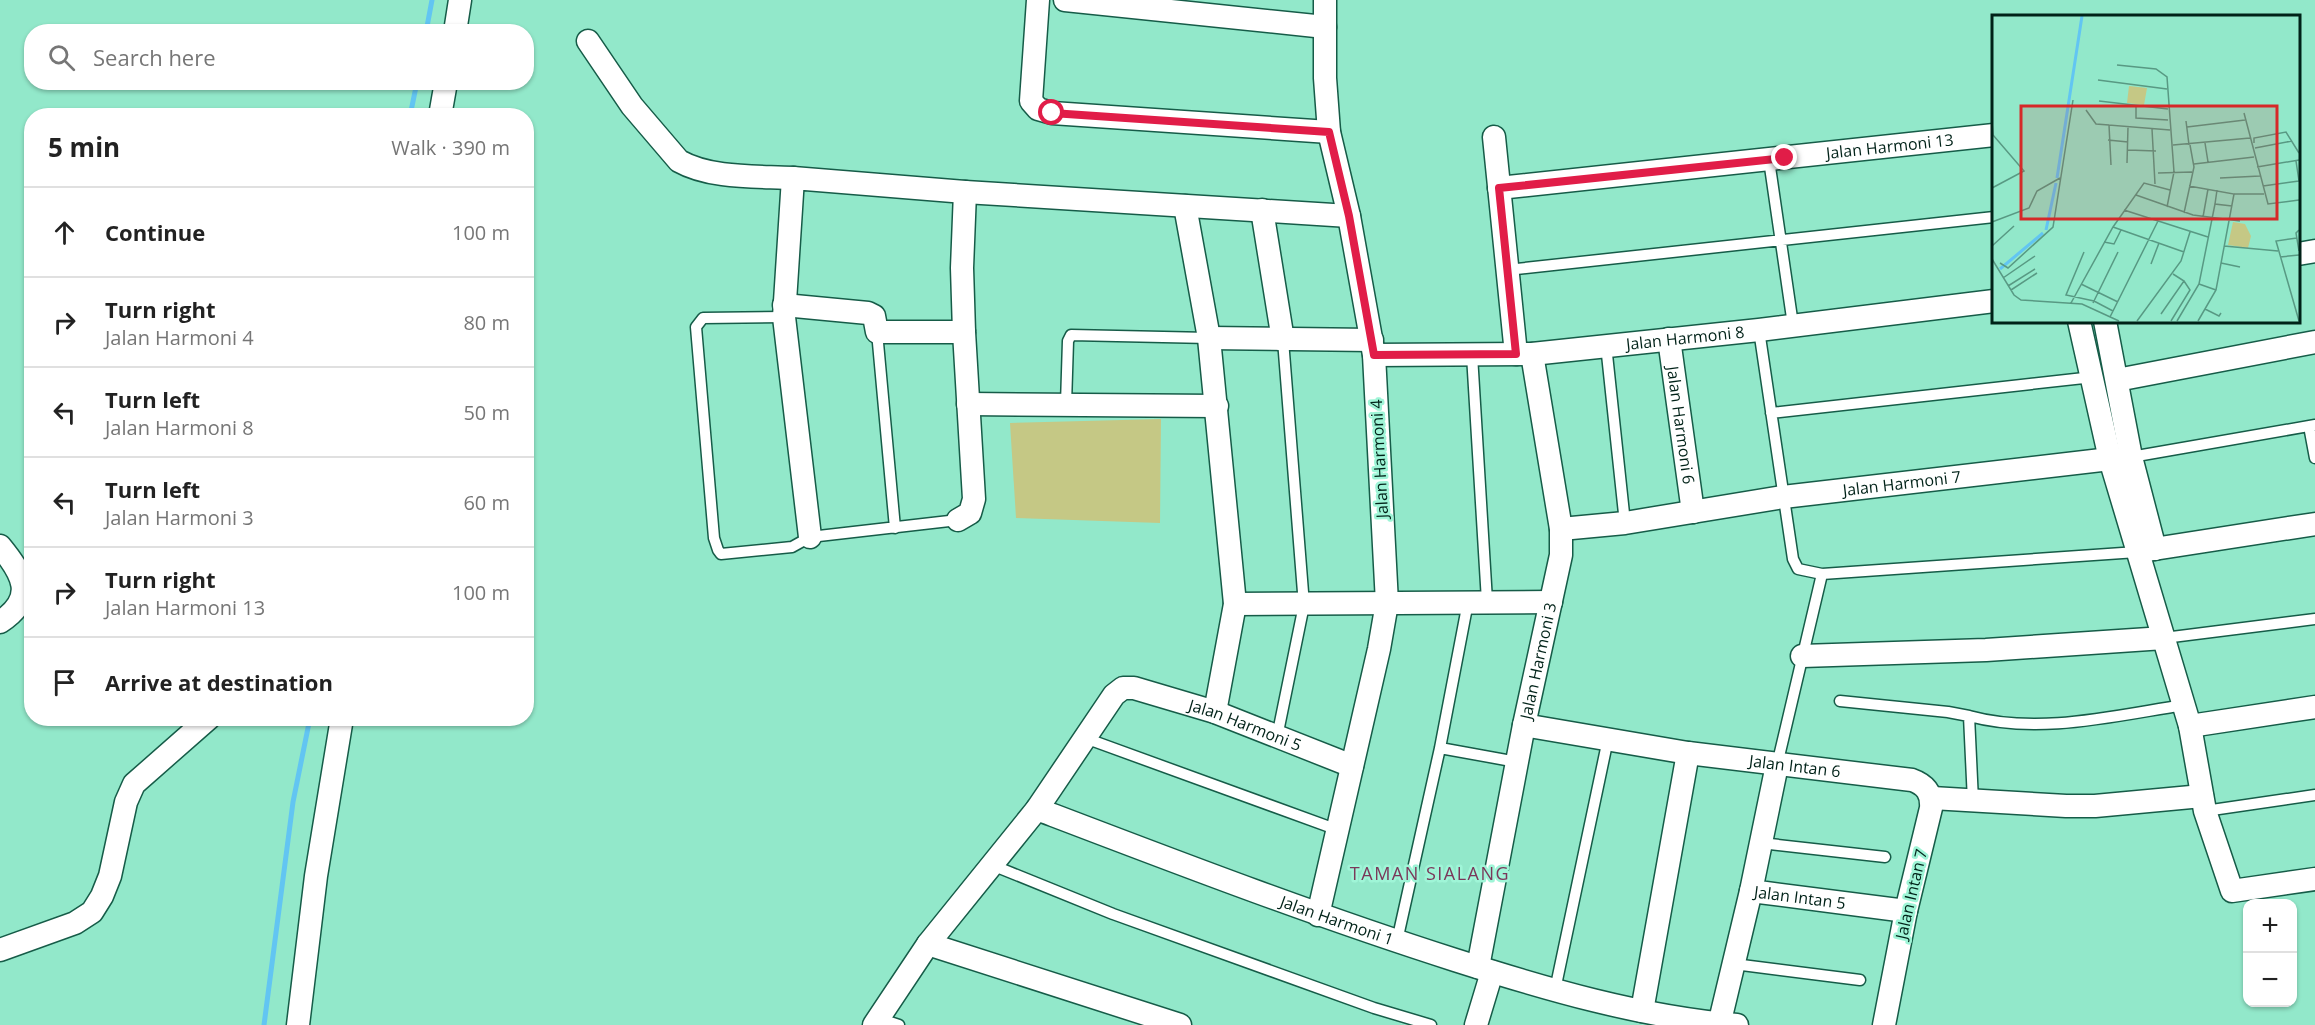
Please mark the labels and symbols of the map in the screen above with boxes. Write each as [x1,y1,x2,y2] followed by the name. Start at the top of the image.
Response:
[1992,15,2300,322] inset map
[1038,99,1064,125] route start
[1823,128,1955,164] street label: Jalan Harmoni 13
[1771,144,1797,170] route end
[1623,321,1745,355] street label: Jalan Harmoni 8
[1662,363,1700,486] street label: Jalan Harmoni 6
[1365,399,1393,521] street label: Jalan Harmoni 4
[1839,465,1962,501] street label: Jalan Harmoni 7
[1514,600,1561,723] street label: Jalan Harmoni 3
[1184,693,1305,756] street label: Jalan Harmoni 5
[1746,749,1842,782] street label: Jalan Intan 6
[1889,847,1932,943] street label: Jalan Intan 7
[1350,861,1510,885] district label: TAMAN SIALANG
[1751,880,1847,914] street label: Jalan Intan 5
[1275,889,1397,950] street label: Jalan Harmoni 1

